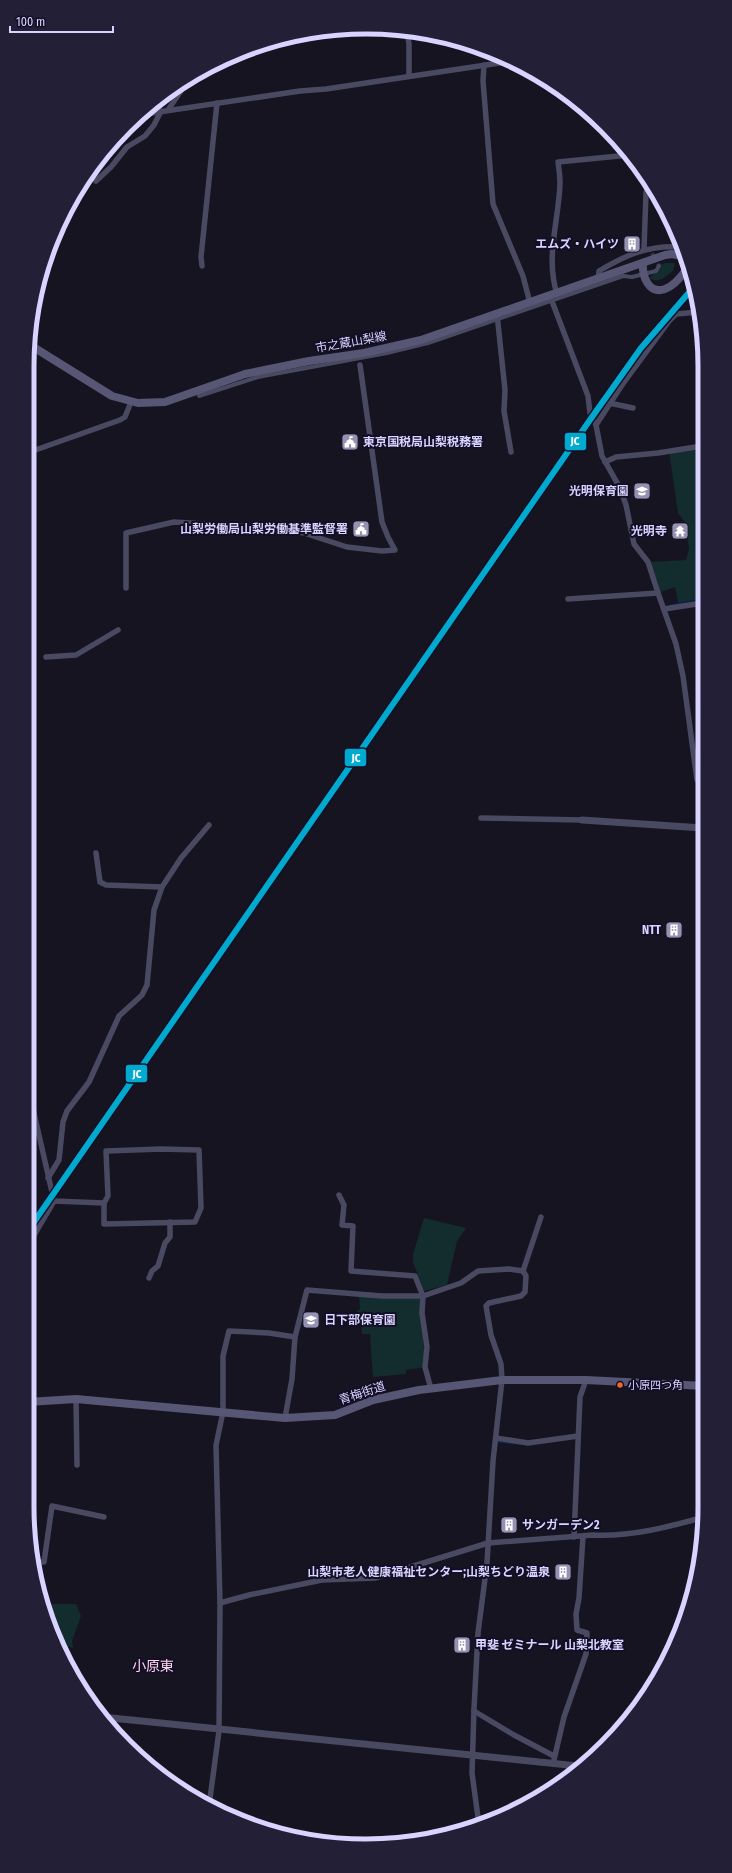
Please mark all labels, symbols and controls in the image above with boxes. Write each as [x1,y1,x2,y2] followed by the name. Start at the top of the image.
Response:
[10,8,113,34] scale bar
[16,15,45,29] text: 100 m
[622,234,642,254] building icon: エムズ・ハイツ
[535,237,619,251] place label: エムズ・ハイツ
[314,329,388,355] street label: 市之蔵山梨線
[340,432,360,452] public building icon: 東京国税局山梨税務署
[564,432,587,451] line badge: JC
[363,435,483,449] place label: 東京国税局山梨税務署
[570,435,580,448] text: JC
[632,481,652,501] school or university icon: 光明保育園
[569,484,629,498] place label: 光明保育園
[351,519,371,539] public building icon: 山梨労働局山梨労働基準監督署
[670,521,690,541] temple icon: 光明寺
[180,522,348,536] place label: 山梨労働局山梨労働基準監督署
[631,524,667,538] place label: 光明寺
[344,748,367,767] line badge: JC
[351,752,361,765] text: JC
[664,920,684,940] building icon: NTT
[642,923,661,937] place label: NTT
[125,1064,148,1083] line badge: JC
[132,1068,142,1081] text: JC
[301,1310,321,1330] school or university icon: 日下部保育園
[324,1313,396,1327] place label: 日下部保育園
[337,1379,387,1407] street label: 青梅街道
[628,1379,683,1392] place label: 小原四つ角
[615,1380,625,1390] marker: 小原四つ角
[499,1515,519,1535] building icon: サンガーデン2
[522,1518,600,1532] place label: サンガーデン2
[553,1562,573,1582] building icon: 山梨市老人健康福祉センター;山梨ちどり温泉
[307,1565,550,1579] place label: 山梨市老人健康福祉センター;山梨ちどり温泉
[452,1635,472,1655] building icon: 甲斐 ゼミナール 山梨北教室
[475,1638,624,1652] place label: 甲斐 ゼミナール 山梨北教室
[132,1658,174,1675] district label: 小原東

